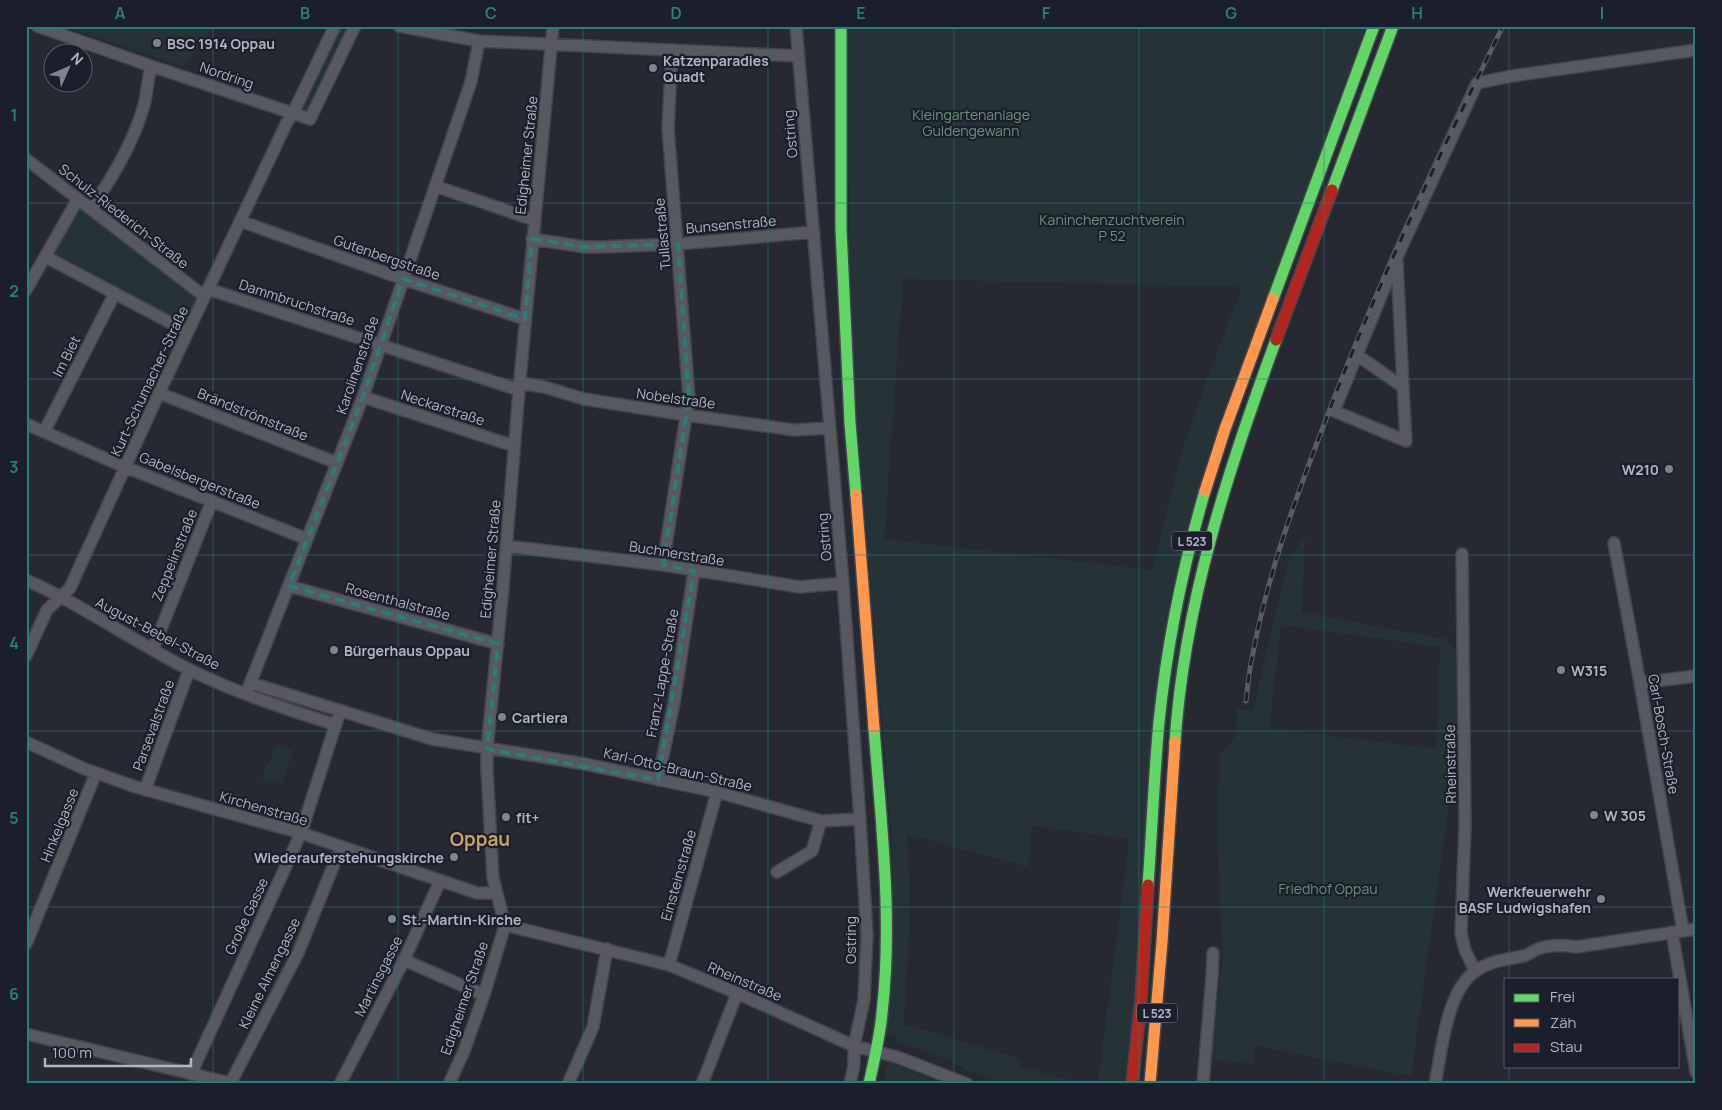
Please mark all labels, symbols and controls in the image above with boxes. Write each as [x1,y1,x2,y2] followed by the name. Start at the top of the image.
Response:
[115,2,126,24] text: A
[300,2,310,24] text: B
[485,2,497,24] text: C
[670,2,682,24] text: D
[856,2,866,24] text: E
[1042,2,1051,24] text: F
[1225,2,1237,24] text: G
[1411,2,1423,24] text: H
[1600,2,1604,24] text: I
[167,34,275,53] place label: BSC 1914 Oppau
[151,37,163,49] marker: BSC 1914 Oppau
[42,42,92,92] north arrow
[67,48,88,69] text: N
[663,51,769,86] place label: Katzenparadies Quadt
[197,57,257,93] street label: Nordring
[647,62,659,74] marker: Katzenparadies Quadt
[510,95,542,215] street label: Edigheimer Straße
[10,104,18,126] text: 1
[912,105,1030,140] park label: Kleingartenanlage Guldengewann
[778,109,802,159] street label: Ostring
[55,159,193,273] street label: Schulz-Riederich-Straße
[649,197,675,271] street label: Tullastraße
[1039,210,1185,245] park label: Kaninchenzuchtverein P 52
[685,211,777,237] street label: Bunsenstraße
[331,230,443,284] street label: Gutenbergstraße
[237,274,357,330] street label: Dammbruchstraße
[9,280,19,302] text: 2
[106,303,192,459] street label: Kurt-Schumacher-Straße
[331,313,383,417] street label: Karolinenstraße
[48,332,85,380] street label: Im Biet
[195,383,311,445] street label: Brändströmstraße
[635,383,717,413] street label: Nobelstraße
[399,385,487,429] street label: Neckarstraße
[137,447,263,513] street label: Gabelsbergerstraße
[9,456,19,478] text: 3
[1622,460,1659,479] place label: W210
[1663,463,1675,475] marker: W210
[475,499,505,619] street label: Edigheimer Straße
[147,506,201,604] street label: Zeppelinstraße
[812,512,836,562] street label: Ostring
[1172,532,1212,550] road number: L 523
[628,536,726,570] street label: Buchnerstraße
[344,578,452,624] street label: Rosenthalstraße
[92,592,224,674] street label: August-Bebel-Straße
[641,607,683,739] street label: Franz-Lappe-Straße
[9,632,19,654] text: 4
[344,641,470,660] place label: Bürgerhaus Oppau
[328,644,340,656] marker: Bürgerhaus Oppau
[1571,661,1607,680] place label: W315
[1555,664,1567,676] marker: W315
[1644,673,1684,795] street label: Carl-Bosch-Straße
[128,677,178,773] street label: Parsevalstraße
[512,708,568,727] place label: Cartiera
[496,711,508,723] marker: Cartiera
[1440,724,1460,804] street label: Rheinstraße
[602,743,754,795] street label: Karl-Otto-Braun-Straße
[36,785,82,865] street label: Hinkelgasse
[218,786,310,830] street label: Kirchenstraße
[1604,806,1646,825] place label: W 305
[9,807,19,829] text: 5
[516,808,540,827] place label: fit+
[1588,809,1600,821] marker: W 305
[500,811,512,823] marker: fit+
[450,826,510,852] district label: Oppau
[656,827,700,923] street label: Einsteinstraße
[254,848,444,867] place label: Wiederauferstehungskirche
[448,851,460,863] marker: Wiederauferstehungskirche
[220,874,272,958] street label: Große Gasse
[1278,879,1378,898] park label: Friedhof Oppau
[1459,882,1591,917] place label: Werkfeuerwehr BASF Ludwigshafen
[1595,893,1607,905] marker: Werkfeuerwehr BASF Ludwigshafen
[402,910,521,929] place label: St.-Martin-Kirche
[386,913,398,925] marker: St.-Martin-Kirche
[234,914,304,1032] street label: Kleine Almengasse
[841,916,860,964] street label: Ostring
[350,932,406,1020] street label: Martinsgasse
[436,939,492,1057] street label: Edigheimer Straße
[705,957,785,1005] street label: Rheinstraße
[1504,978,1680,1068] legend
[9,983,19,1005] text: 6
[1550,986,1575,1007] text: Frei
[1137,1004,1177,1022] road number: L 523
[1550,1012,1577,1033] text: Zäh
[45,1035,191,1067] scale bar
[1550,1036,1583,1057] text: Stau
[52,1042,92,1063] text: 100 m

